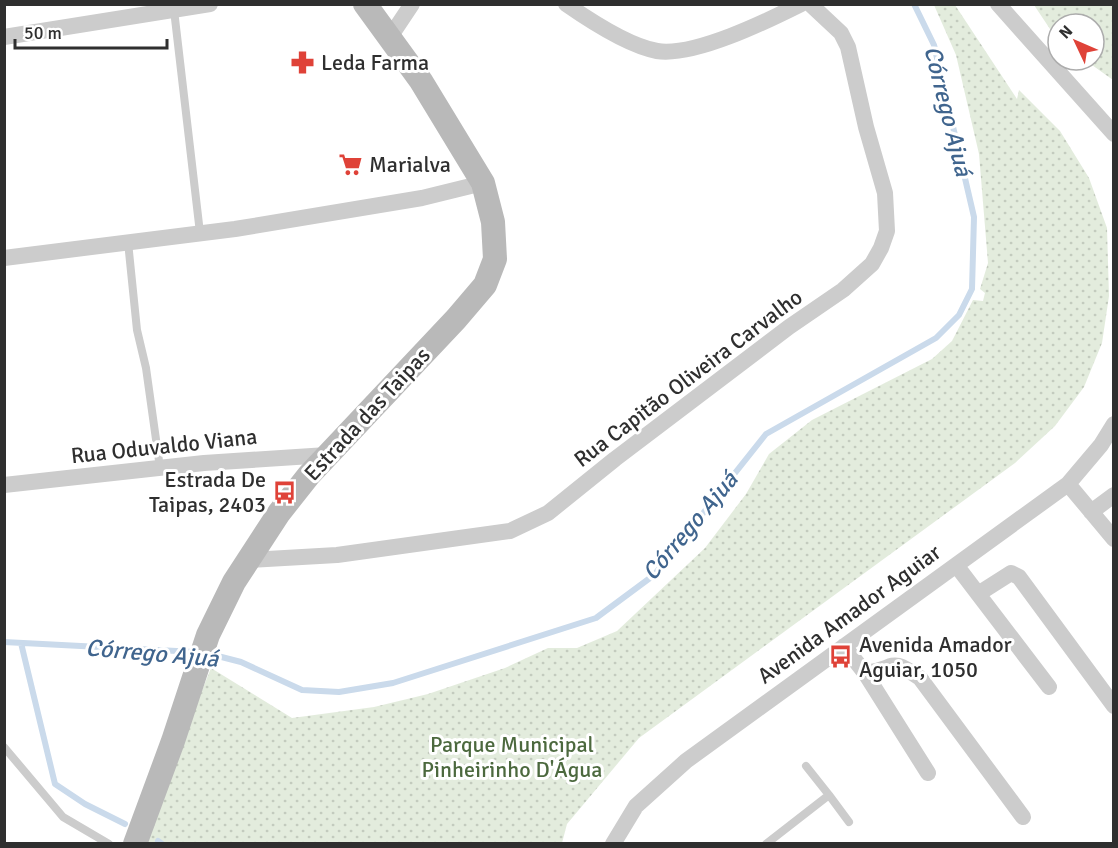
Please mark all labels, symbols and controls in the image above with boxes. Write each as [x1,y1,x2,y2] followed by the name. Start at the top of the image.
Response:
[15,12,166,50] scale bar
[1046,12,1106,72] north arrow
[1055,21,1077,43] text: N
[24,22,62,44] text: 50 m
[917,43,979,181] water label: Córrego Ajuá
[290,49,316,75] pharmacy icon: Leda Farma
[321,49,429,76] place label: Leda Farma
[338,151,364,177] supermarket icon: Marialva
[369,151,451,178] place label: Marialva
[569,283,807,473] street label: Rua Capitão Oliveira Carvalho
[298,342,436,486] street label: Estrada das Taipas
[69,423,259,469] street label: Rua Oduvaldo Viana
[636,464,745,587] water label: Córrego Ajuá
[149,466,266,518] place label: Estrada De Taipas, 2403
[271,479,297,505] bus stop icon: Estrada De Taipas, 2403
[752,539,946,689] street label: Avenida Amador Aguiar
[859,631,1012,683] place label: Avenida Amador Aguiar, 1050
[84,632,221,674] water label: Córrego Ajuá
[828,644,854,670] bus stop icon: Avenida Amador Aguiar, 1050
[422,731,602,783] park label: Parque Municipal Pinheirinho D'Água

